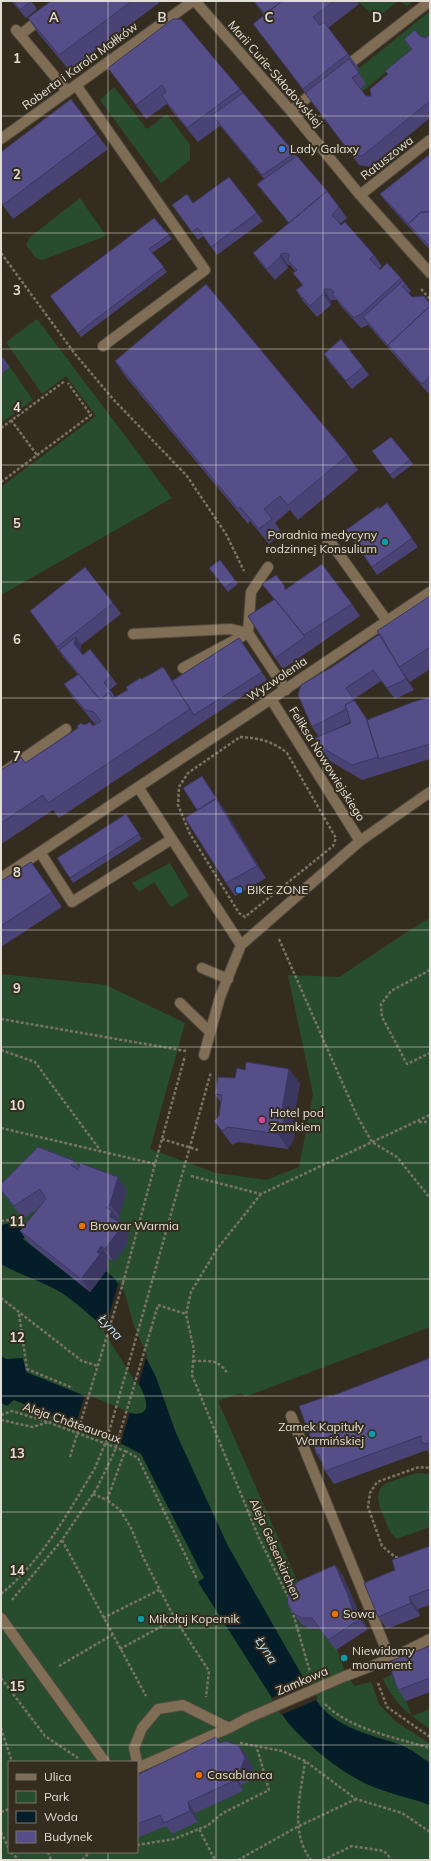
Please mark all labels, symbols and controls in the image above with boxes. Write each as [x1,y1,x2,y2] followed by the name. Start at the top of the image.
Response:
[49,9,59,25] text: A
[158,9,167,25] text: B
[372,9,382,25] text: D
[19,18,141,113] street label: Roberta i Karola Małłków
[225,18,325,130] street label: Marii Curie-Skłodowskiej
[13,50,21,66] text: 1
[357,132,416,183] street label: Ratuszowa
[290,141,360,156] place label: Lady Galaxy
[277,144,287,154] marker: Lady Galaxy
[13,166,21,182] text: 2
[13,282,21,298] text: 3
[13,399,21,415] text: 4
[13,515,21,531] text: 5
[266,527,378,556] place label: Poradnia medycyny rodzinnej Konsulium
[380,537,390,547] marker: Poradnia medycyny rodzinnej Konsulium
[13,631,21,647] text: 6
[244,653,310,704] street label: Wyzwolenia
[286,704,369,824] street label: Feliksa Nowowiejskiego
[13,748,21,764] text: 7
[13,864,21,880] text: 8
[247,882,308,897] place label: BIKE ZONE
[234,885,244,895] marker: BIKE ZONE
[13,980,21,996] text: 9
[9,1097,25,1113] text: 10
[270,1105,324,1134] place label: Hotel pod Zamkiem
[257,1115,267,1125] marker: Hotel pod Zamkiem
[9,1213,25,1229] text: 11
[90,1218,179,1233] place label: Browar Warmia
[77,1221,87,1231] marker: Browar Warmia
[95,1310,127,1343] water label: Łyna
[9,1329,25,1345] text: 12
[21,1399,124,1447] street label: Aleja Châteauroux
[278,1419,365,1448] place label: Zamek Kapituły Warmińskiej
[367,1429,377,1439] marker: Zamek Kapituły Warmińskiej
[9,1445,25,1461] text: 13
[246,1496,304,1602] street label: Aleja Gelsenkirchen
[9,1562,25,1578] text: 14
[343,1606,375,1621] place label: Sowa
[330,1609,340,1619] marker: Sowa
[149,1611,240,1626] place label: Mikołaj Kopernik
[136,1614,146,1624] marker: Mikołaj Kopernik
[252,1633,282,1667] water label: Łyna
[352,1643,415,1672] place label: Niewidomy monument
[339,1653,349,1663] marker: Niewidomy monument
[274,1663,330,1698] street label: Zamkowa
[9,1678,25,1694] text: 15
[8,1761,138,1853] legend
[207,1767,273,1782] place label: Casablanca
[44,1769,72,1784] text: Ulica
[194,1770,204,1780] marker: Casablanca
[44,1789,70,1804] text: Park
[44,1809,78,1824] text: Woda
[44,1829,93,1844] text: Budynek

